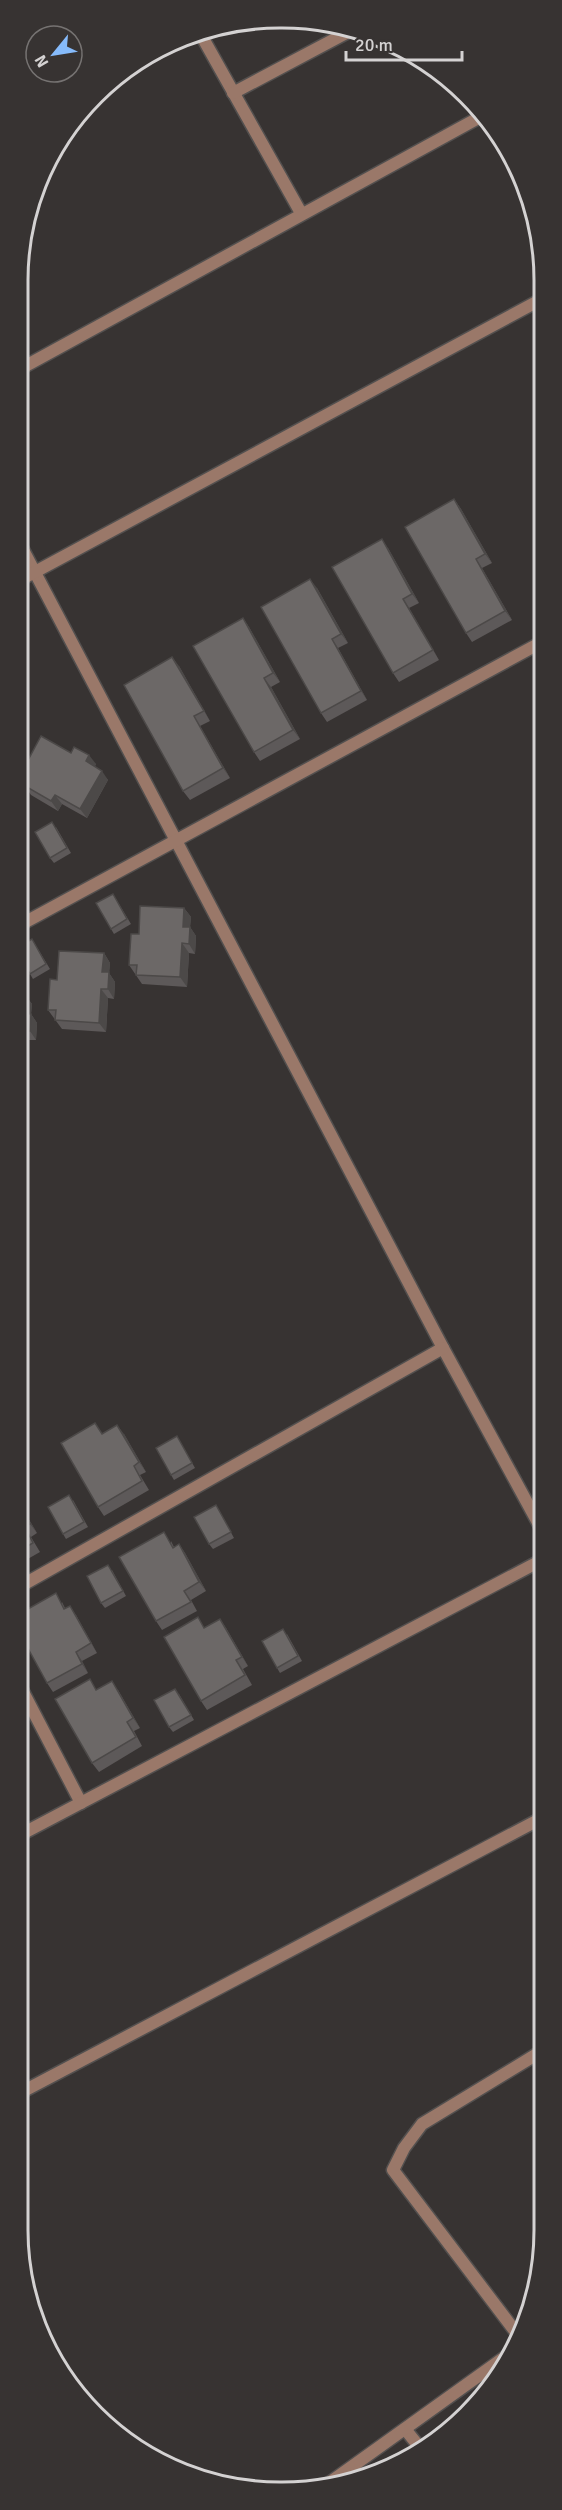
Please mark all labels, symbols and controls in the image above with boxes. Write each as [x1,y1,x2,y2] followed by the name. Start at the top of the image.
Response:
[24,24,84,84] north arrow
[346,24,462,62] scale bar
[355,34,393,56] text: 20 m
[30,51,53,71] text: N

